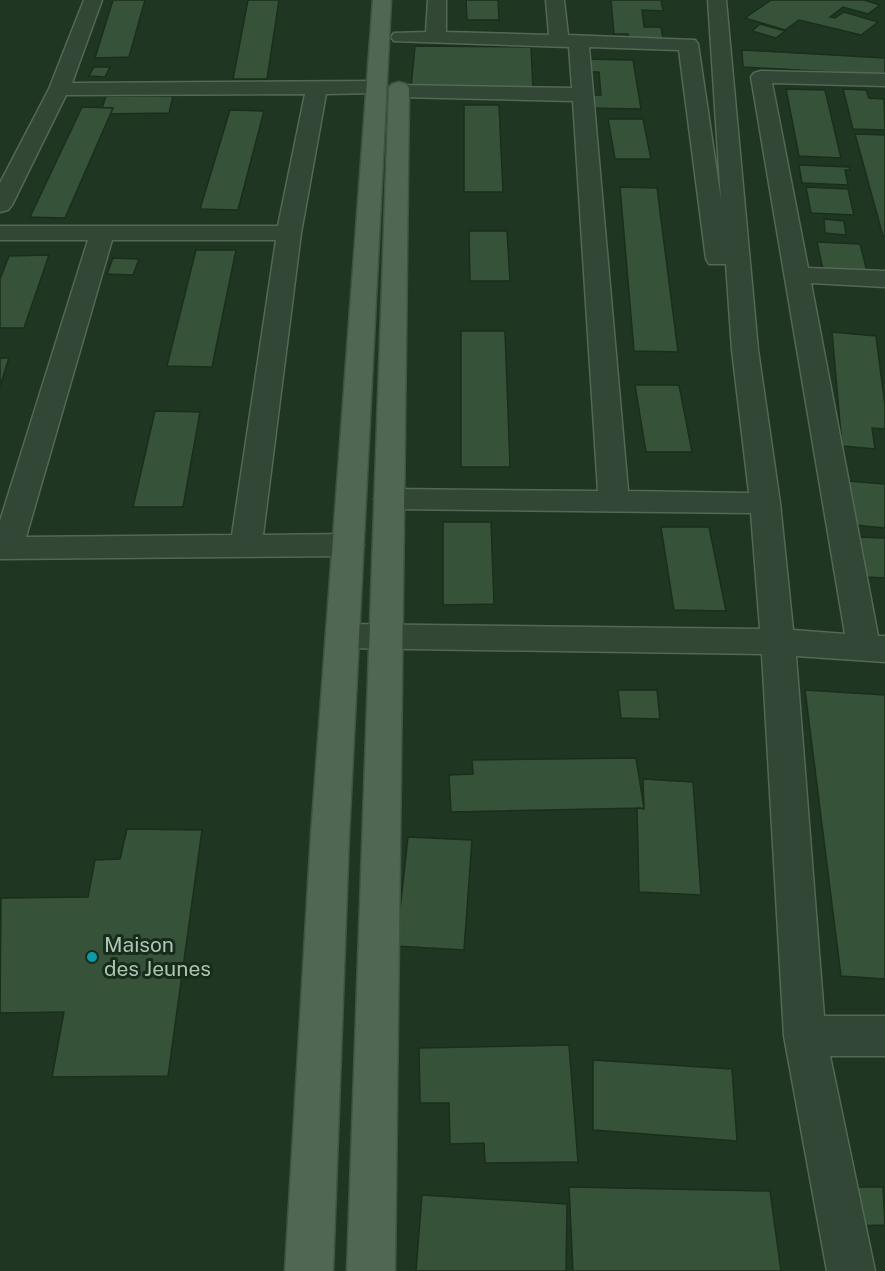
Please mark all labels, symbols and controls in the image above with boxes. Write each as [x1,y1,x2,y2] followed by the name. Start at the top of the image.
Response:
[104,932,211,981] place label: Maison des Jeunes
[85,950,99,964] marker: Maison des Jeunes

